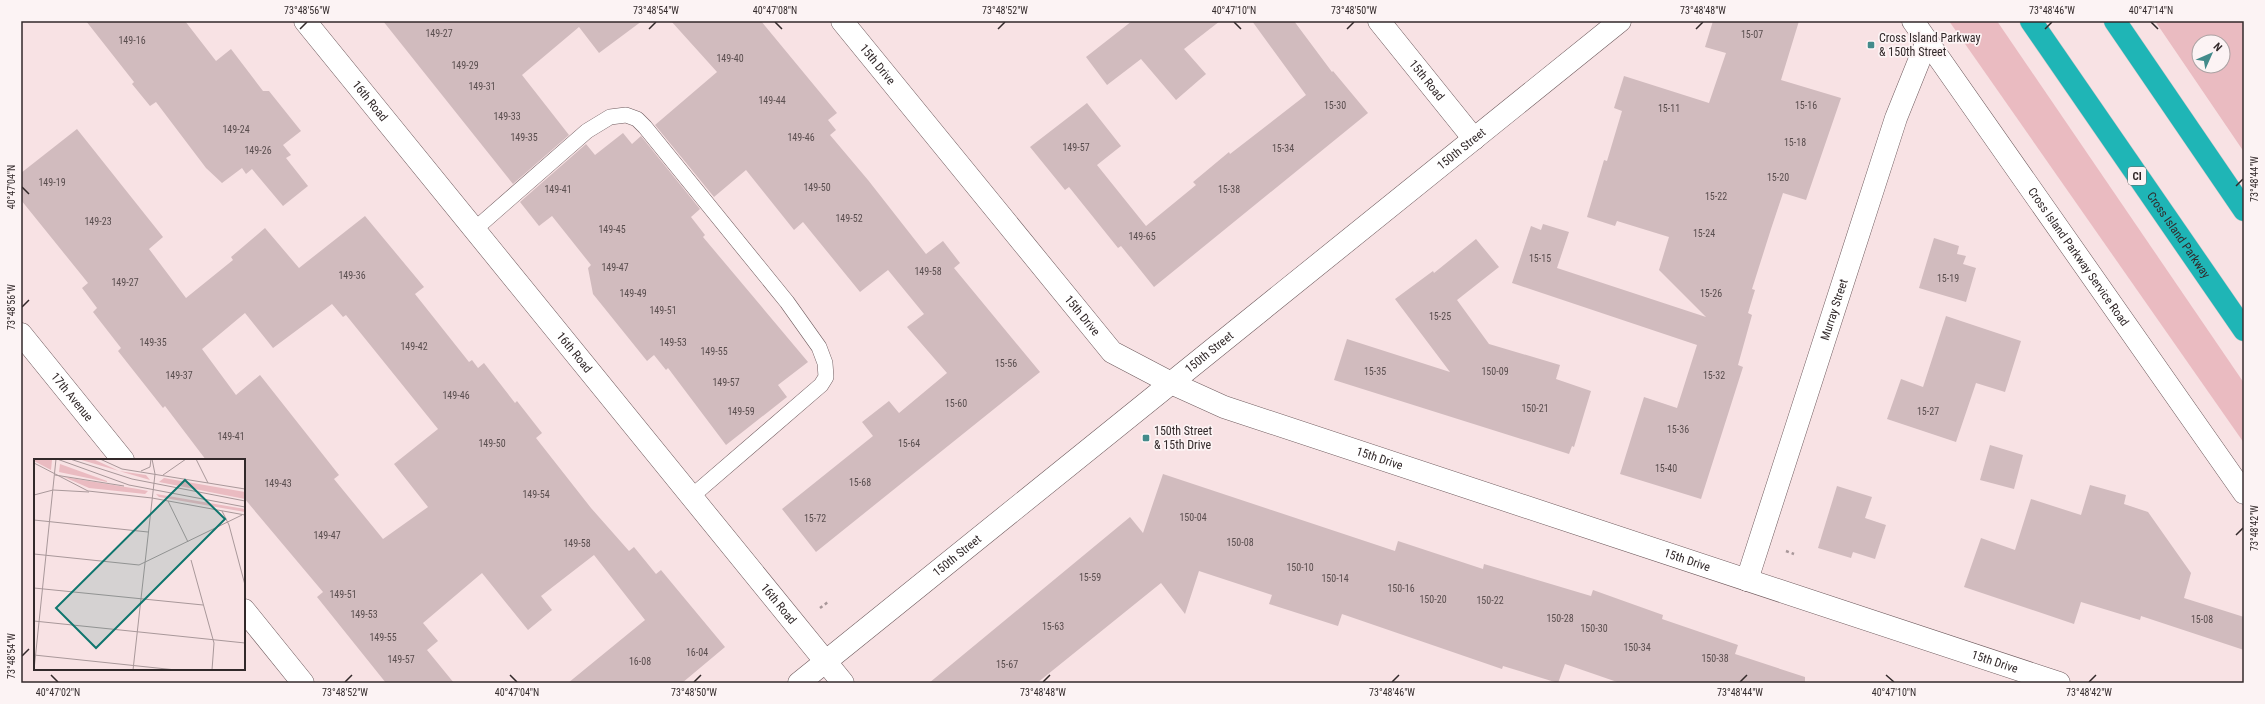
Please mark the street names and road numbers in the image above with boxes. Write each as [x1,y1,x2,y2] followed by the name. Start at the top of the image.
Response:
[857,41,898,88] street label: 15th Drive
[1406,57,1447,103] street label: 15th Road
[349,78,391,124] street label: 16th Road
[1434,125,1489,173] street label: 150th Street
[2128,167,2146,185] road number: CI
[2025,185,2132,329] street label: Cross Island Parkway Service Road
[2144,189,2213,281] street label: Cross Island Parkway
[1818,277,1851,342] street label: Murray Street
[1062,292,1103,339] street label: 15th Drive
[1182,328,1237,376] street label: 150th Street
[554,329,595,375] street label: 16th Road
[48,370,96,424] street label: 17th Avenue
[1355,444,1405,473] street label: 15th Drive
[930,532,984,579] street label: 150th Street
[1662,546,1712,574] street label: 15th Drive
[758,581,799,627] street label: 16th Road
[1970,648,2020,676] street label: 15th Drive

